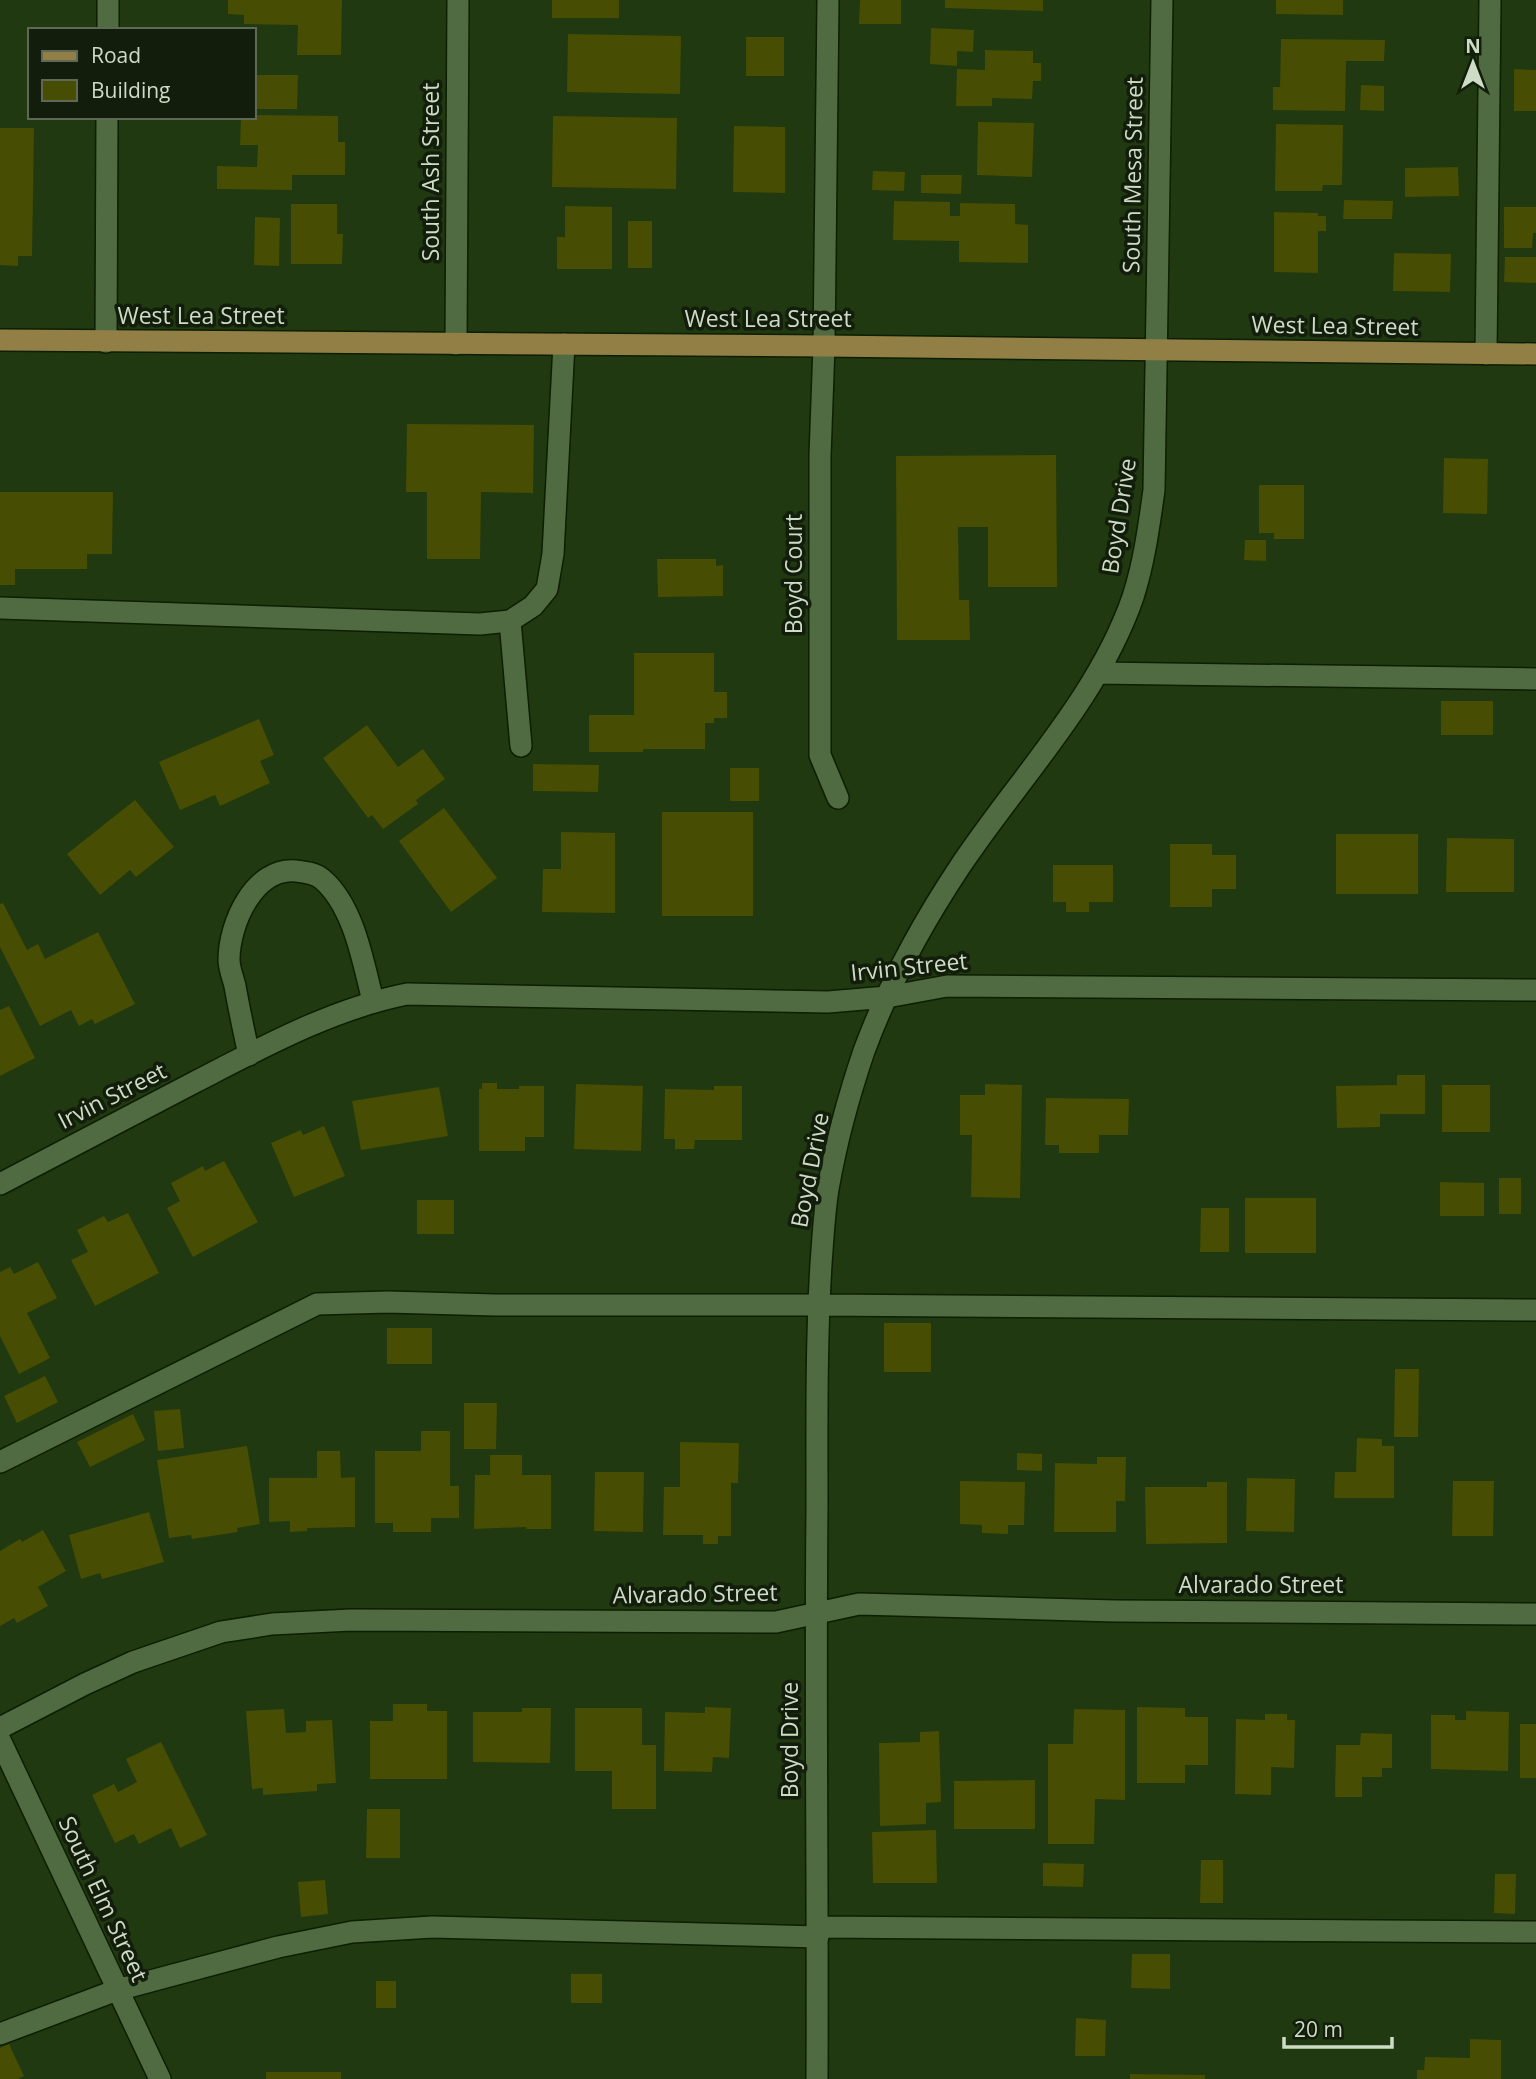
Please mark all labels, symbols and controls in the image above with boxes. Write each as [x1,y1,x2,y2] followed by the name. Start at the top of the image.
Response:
[28,28,256,119] legend
[1438,28,1508,98] north arrow
[1465,33,1481,59] text: N
[91,41,141,69] text: Road
[91,76,170,104] text: Building
[1114,77,1150,273] street label: South Mesa Street
[414,83,446,261] street label: South Ash Street
[117,299,285,331] street label: West Lea Street
[684,302,852,334] street label: West Lea Street
[1251,308,1419,342] street label: West Lea Street
[1093,456,1143,576] street label: Boyd Drive
[777,514,809,634] street label: Boyd Court
[849,944,969,988] street label: Irvin Street
[52,1054,171,1136] street label: Irvin Street
[782,1110,836,1230] street label: Boyd Drive
[1179,1568,1343,1600] street label: Alvarado Street
[612,1576,778,1610] street label: Alvarado Street
[773,1682,805,1798] street label: Boyd Drive
[52,1811,156,1986] street label: South Elm Street
[1284,2006,1392,2050] scale bar
[1294,2015,1343,2043] text: 20 m

